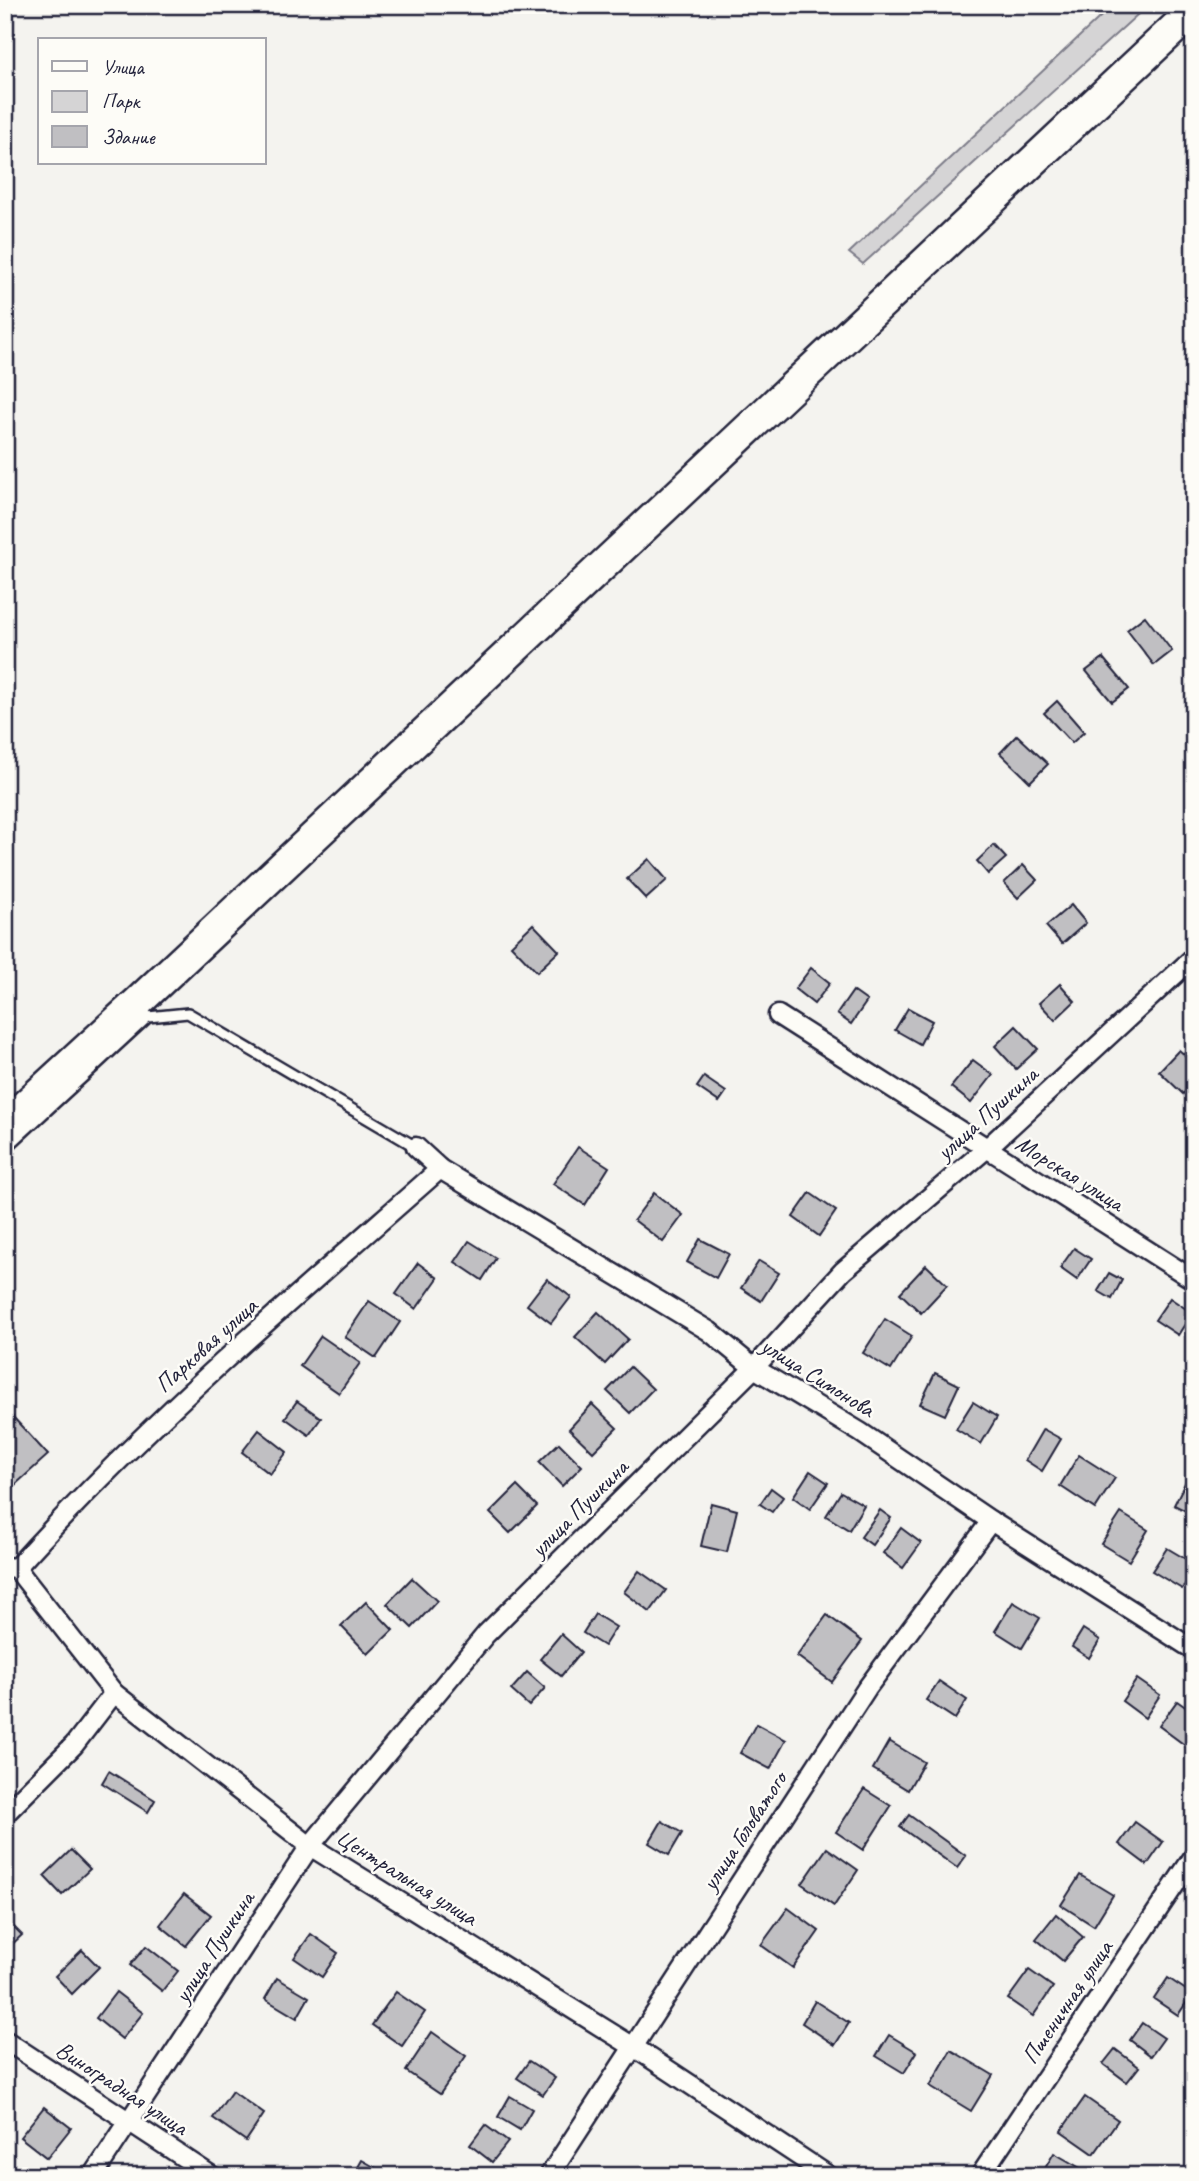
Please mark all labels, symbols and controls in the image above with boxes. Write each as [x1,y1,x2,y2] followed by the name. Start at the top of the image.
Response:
[38,38,266,164] legend
[102,54,145,80] text: Улица
[102,88,142,114] text: Парк
[102,124,156,150] text: Здание
[928,1058,1046,1168] street label: улица Пушкина
[1010,1128,1131,1219] street label: Морская улица
[148,1290,265,1399] street label: Парковая улица
[754,1329,882,1425] street label: улица Симонова
[522,1451,636,1565] street label: улица Пушкина
[693,1764,795,1898] street label: улица Головатого
[331,1822,484,1933] street label: Центральная улица
[166,1884,262,2010] street label: улица Пушкина
[1015,1933,1120,2070] street label: Пшеничная улица
[50,2034,195,2143] street label: Виноградная улица

